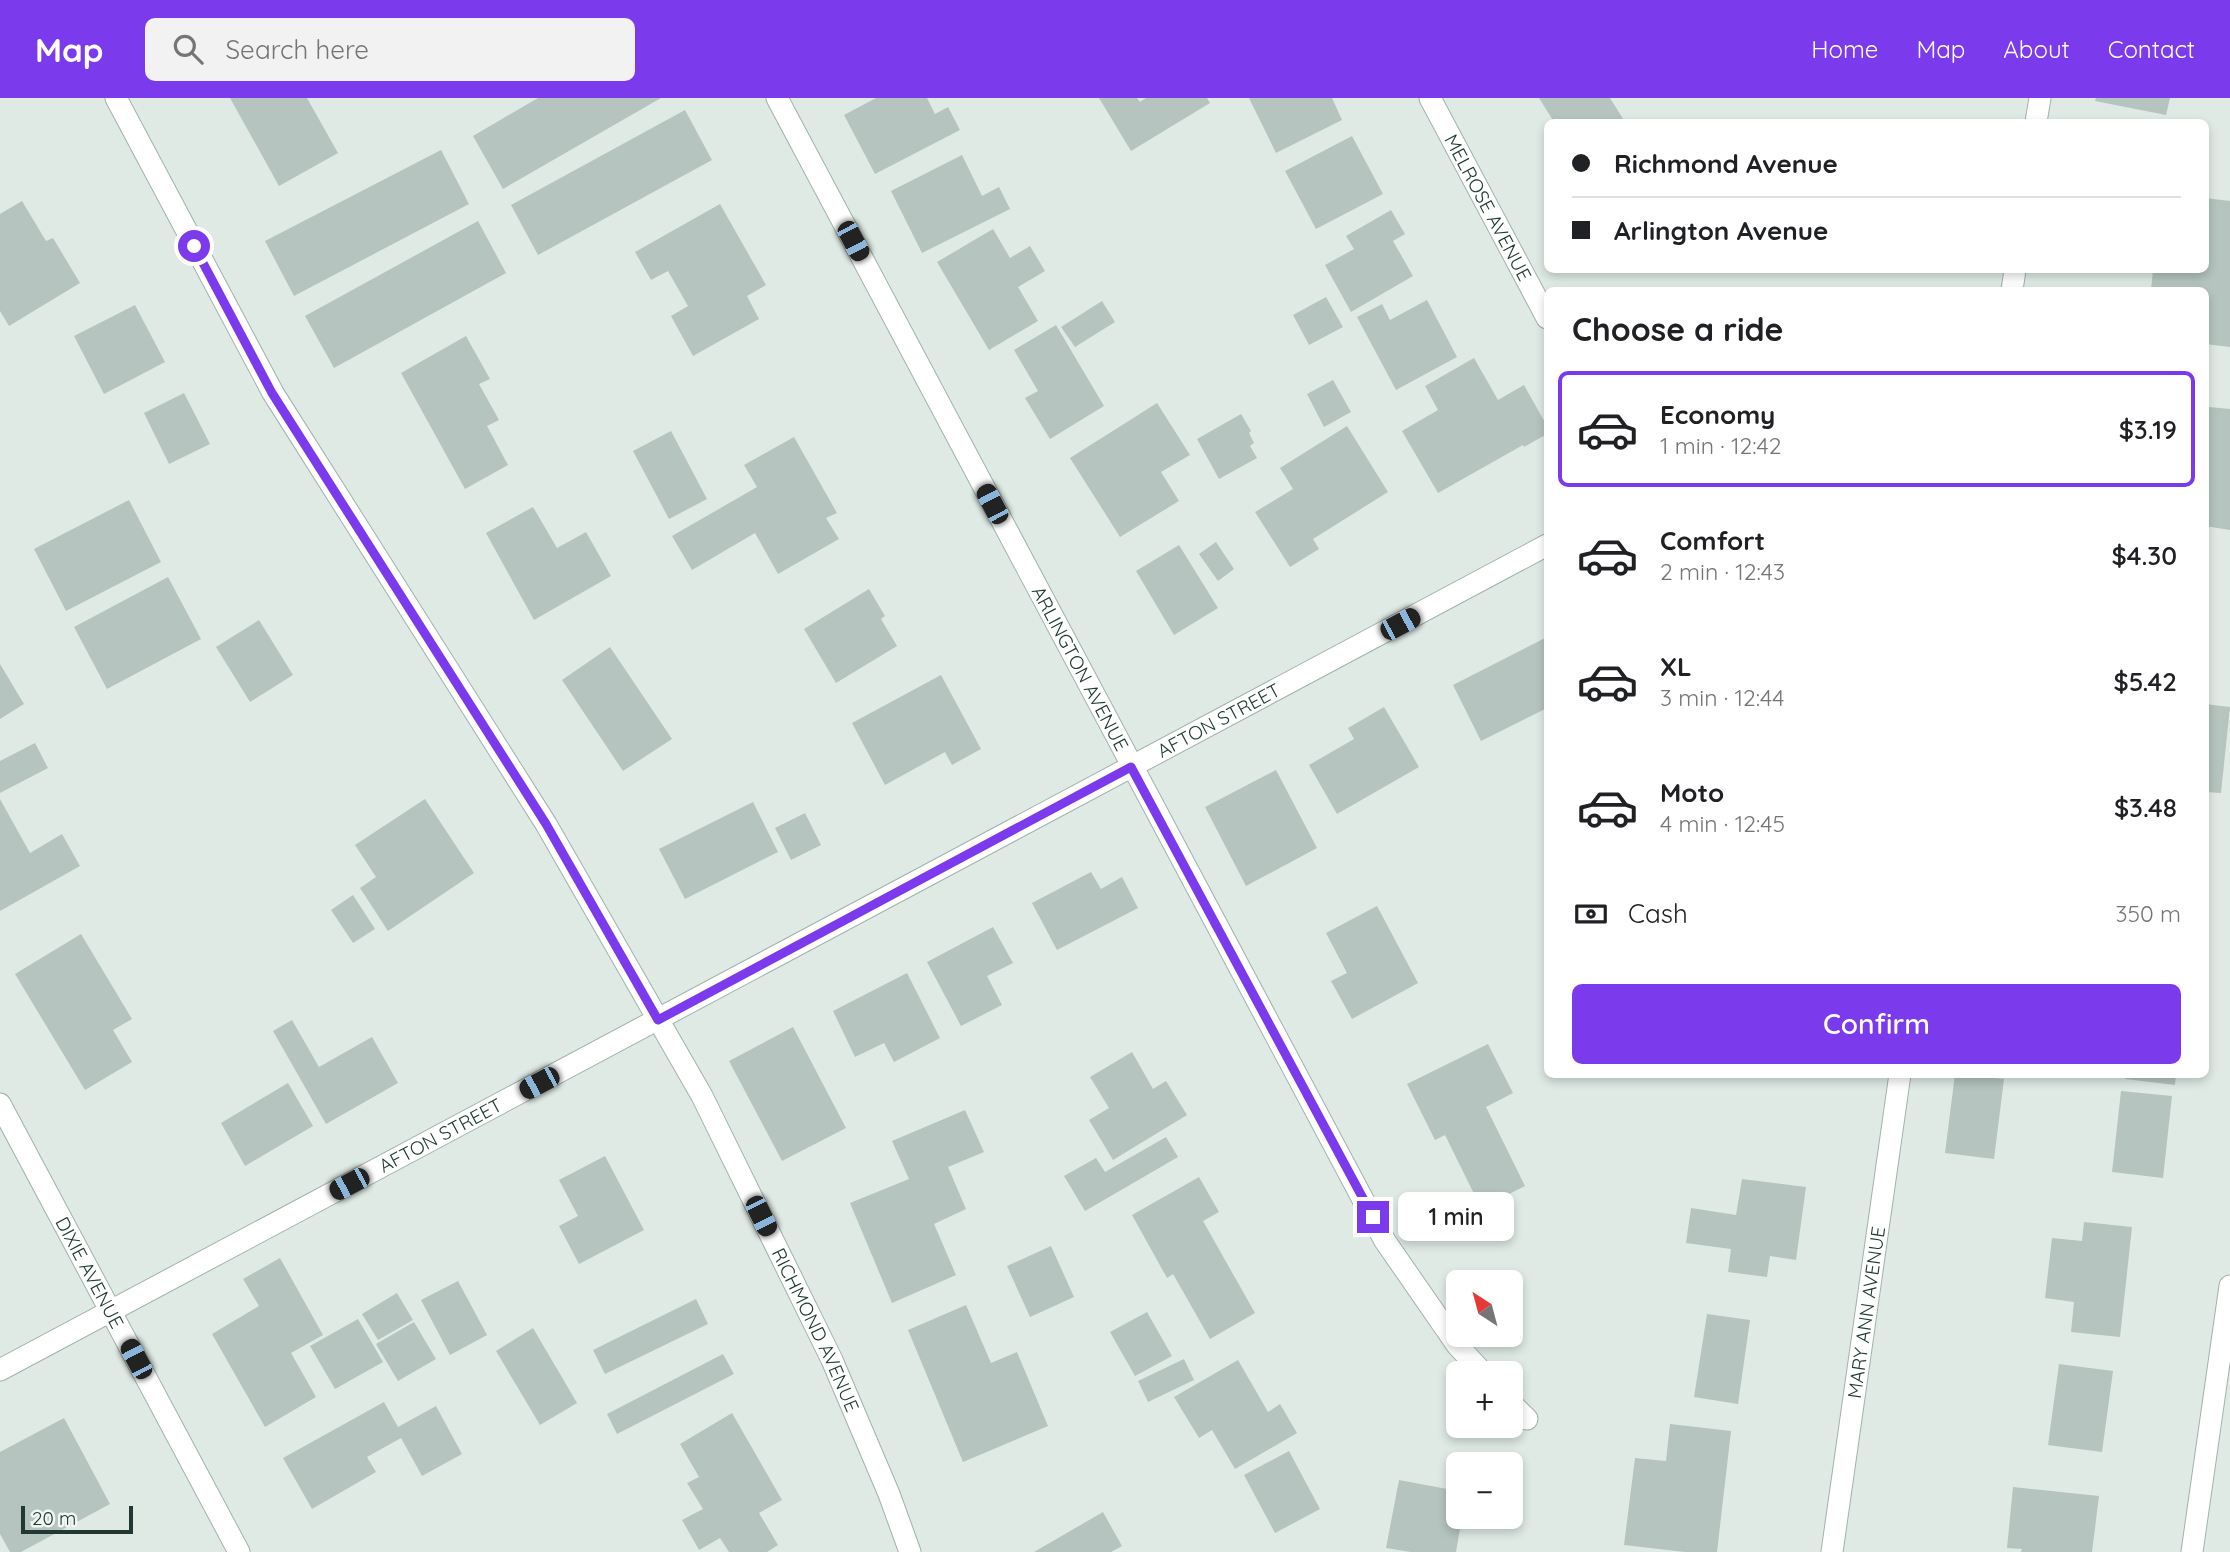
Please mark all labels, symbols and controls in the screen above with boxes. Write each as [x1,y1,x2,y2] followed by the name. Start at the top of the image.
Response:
[145,18,635,81] search box
[35,29,103,70] text: Map
[169,30,207,68] icon: search
[225,33,369,66] text: Search here
[1811,34,1878,64] text: Home
[1916,34,1965,64] text: Map
[2003,34,2070,64] text: About
[2108,34,2195,64] text: Contact
[1439,130,1537,285] street label: MELROSE AVENUE
[1614,147,1838,180] text: Richmond Avenue
[1614,214,1828,247] text: Arlington Avenue
[834,218,873,264] car
[178,230,210,262] route start
[1572,309,1784,349] text: Choose a ride
[1576,398,1639,461] icon: car
[1660,398,1775,431] text: Economy
[2119,413,2177,446] text: $3.19
[1660,431,1781,460] text: 1 min · 12:42
[973,481,1012,527] car
[1576,524,1639,587] icon: car
[1660,524,1765,557] text: Comfort
[2111,539,2177,572] text: $4.30
[1660,557,1785,586] text: 2 min · 12:43
[1027,582,1134,755] street label: ARLINGTON AVENUE
[1377,605,1424,643] car
[1576,650,1639,713] icon: car
[1660,650,1692,683] text: XL
[2113,665,2177,698] text: $5.42
[1153,678,1284,763] street label: AFTON STREET
[1660,683,1784,712] text: 3 min · 12:44
[1576,776,1639,839] icon: car
[1660,776,1724,809] text: Moto
[2114,791,2177,824] text: $3.48
[1660,809,1785,838] text: 4 min · 12:45
[1572,895,1610,933] icon: cash
[1628,897,1688,930] text: Cash
[2115,899,2181,928] text: 350 m
[1572,984,2181,1064] button: Confirm
[516,1064,563,1102] car
[375,1093,506,1178] street label: AFTON STREET
[326,1165,373,1203] car
[1398,1192,1513,1242] callout: 1 min
[743,1193,780,1239] car
[1357,1201,1389,1233] route end
[1428,1202,1484,1231] text: 1 min
[50,1213,129,1332] street label: DIXIE AVENUE
[1842,1225,1890,1400] street label: MARY ANN AVENUE
[767,1244,865,1415] street label: RICHMOND AVENUE
[1446,1270,1522,1348] north arrow
[1446,1270,1523,1529] map controls
[117,1336,156,1382] car
[1446,1361,1523,1438] button: +
[1446,1452,1523,1529] button: −
[21,1503,133,1535] scale bar
[32,1506,76,1530] text: 20 m

